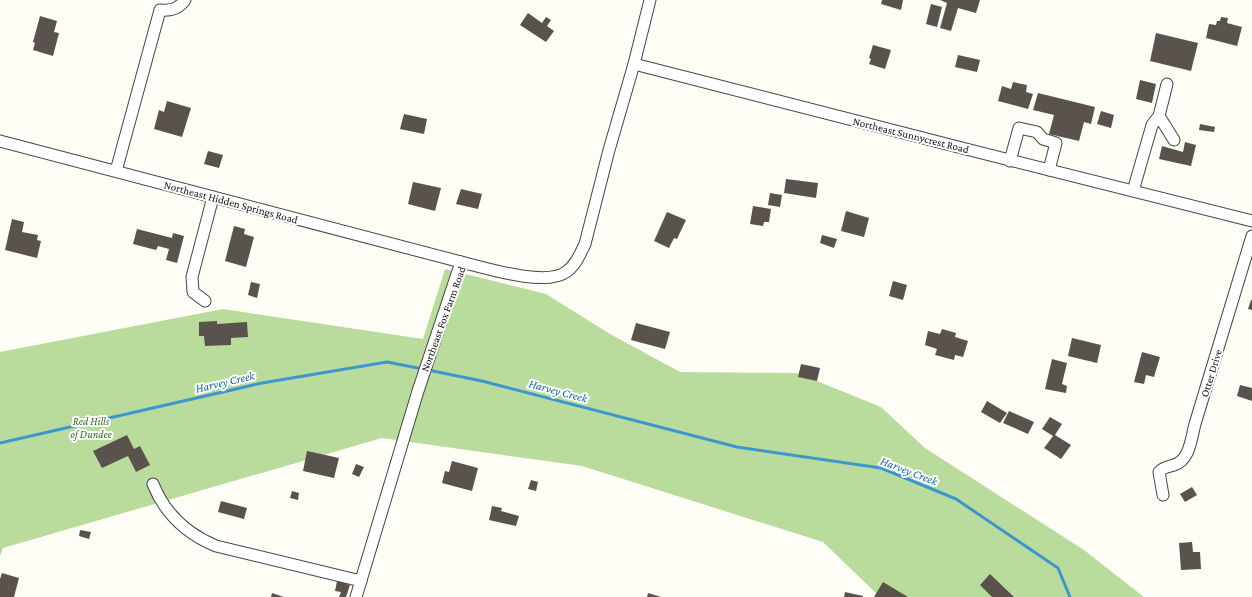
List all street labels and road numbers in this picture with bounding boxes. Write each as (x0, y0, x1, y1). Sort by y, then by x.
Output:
street label: Northeast Sunnycrest Road (851, 115, 970, 156)
street label: Northeast Hidden Springs Road (163, 178, 299, 227)
street label: Northeast Fox Farm Road (418, 265, 468, 373)
street label: Otter Drive (1198, 348, 1224, 398)

